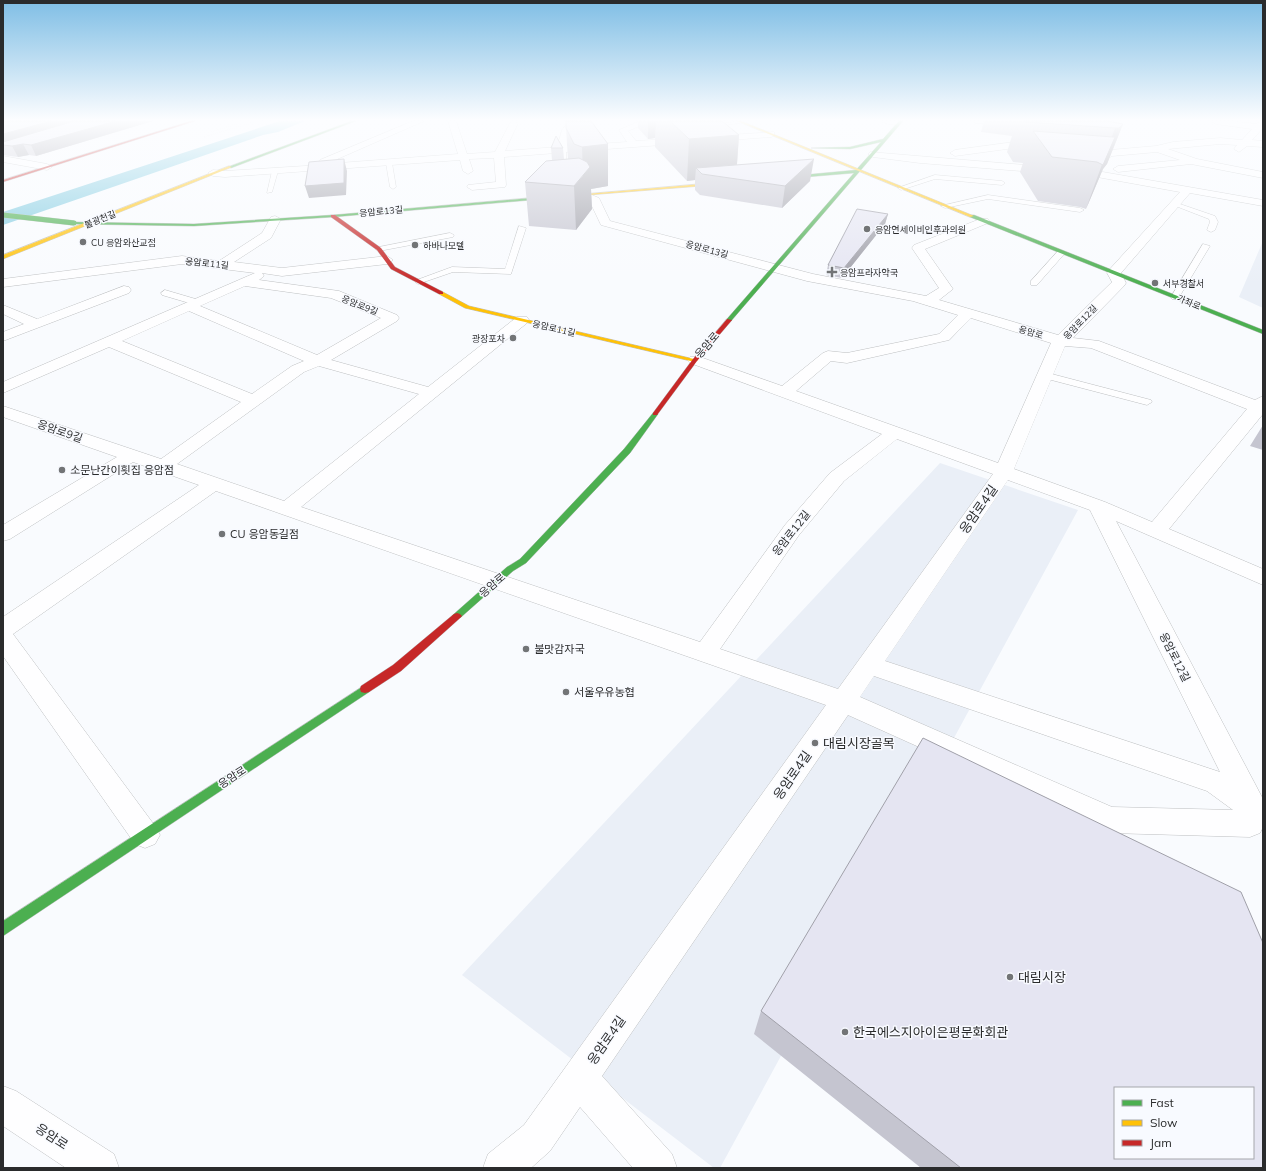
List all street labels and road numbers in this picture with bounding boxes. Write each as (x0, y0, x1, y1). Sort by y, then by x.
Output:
street label: 응암로13길 (359, 204, 403, 218)
street label: 불광천길 (83, 208, 117, 230)
street label: 응암로13길 (684, 238, 730, 260)
street label: 응암로11길 (185, 255, 229, 271)
street label: 가좌로 (1175, 292, 1203, 312)
street label: 응암로9길 (340, 293, 380, 317)
street label: 응암로12길 (1061, 302, 1099, 342)
street label: 응암로11길 (531, 318, 577, 338)
street label: 응암로 (1018, 323, 1044, 341)
street label: 응암로 (692, 329, 722, 361)
street label: 응암로9길 (35, 417, 85, 445)
street label: 응암로4길 (955, 482, 1001, 536)
street label: 응암로12길 (769, 508, 813, 558)
street label: 응암로 (476, 570, 508, 600)
street label: 응암로12길 (1157, 630, 1193, 684)
street label: 응암로4길 (769, 748, 815, 802)
street label: 응암로 (215, 763, 249, 791)
street label: 응암로4길 (583, 1013, 629, 1067)
street label: 응암로 (33, 1120, 71, 1152)

